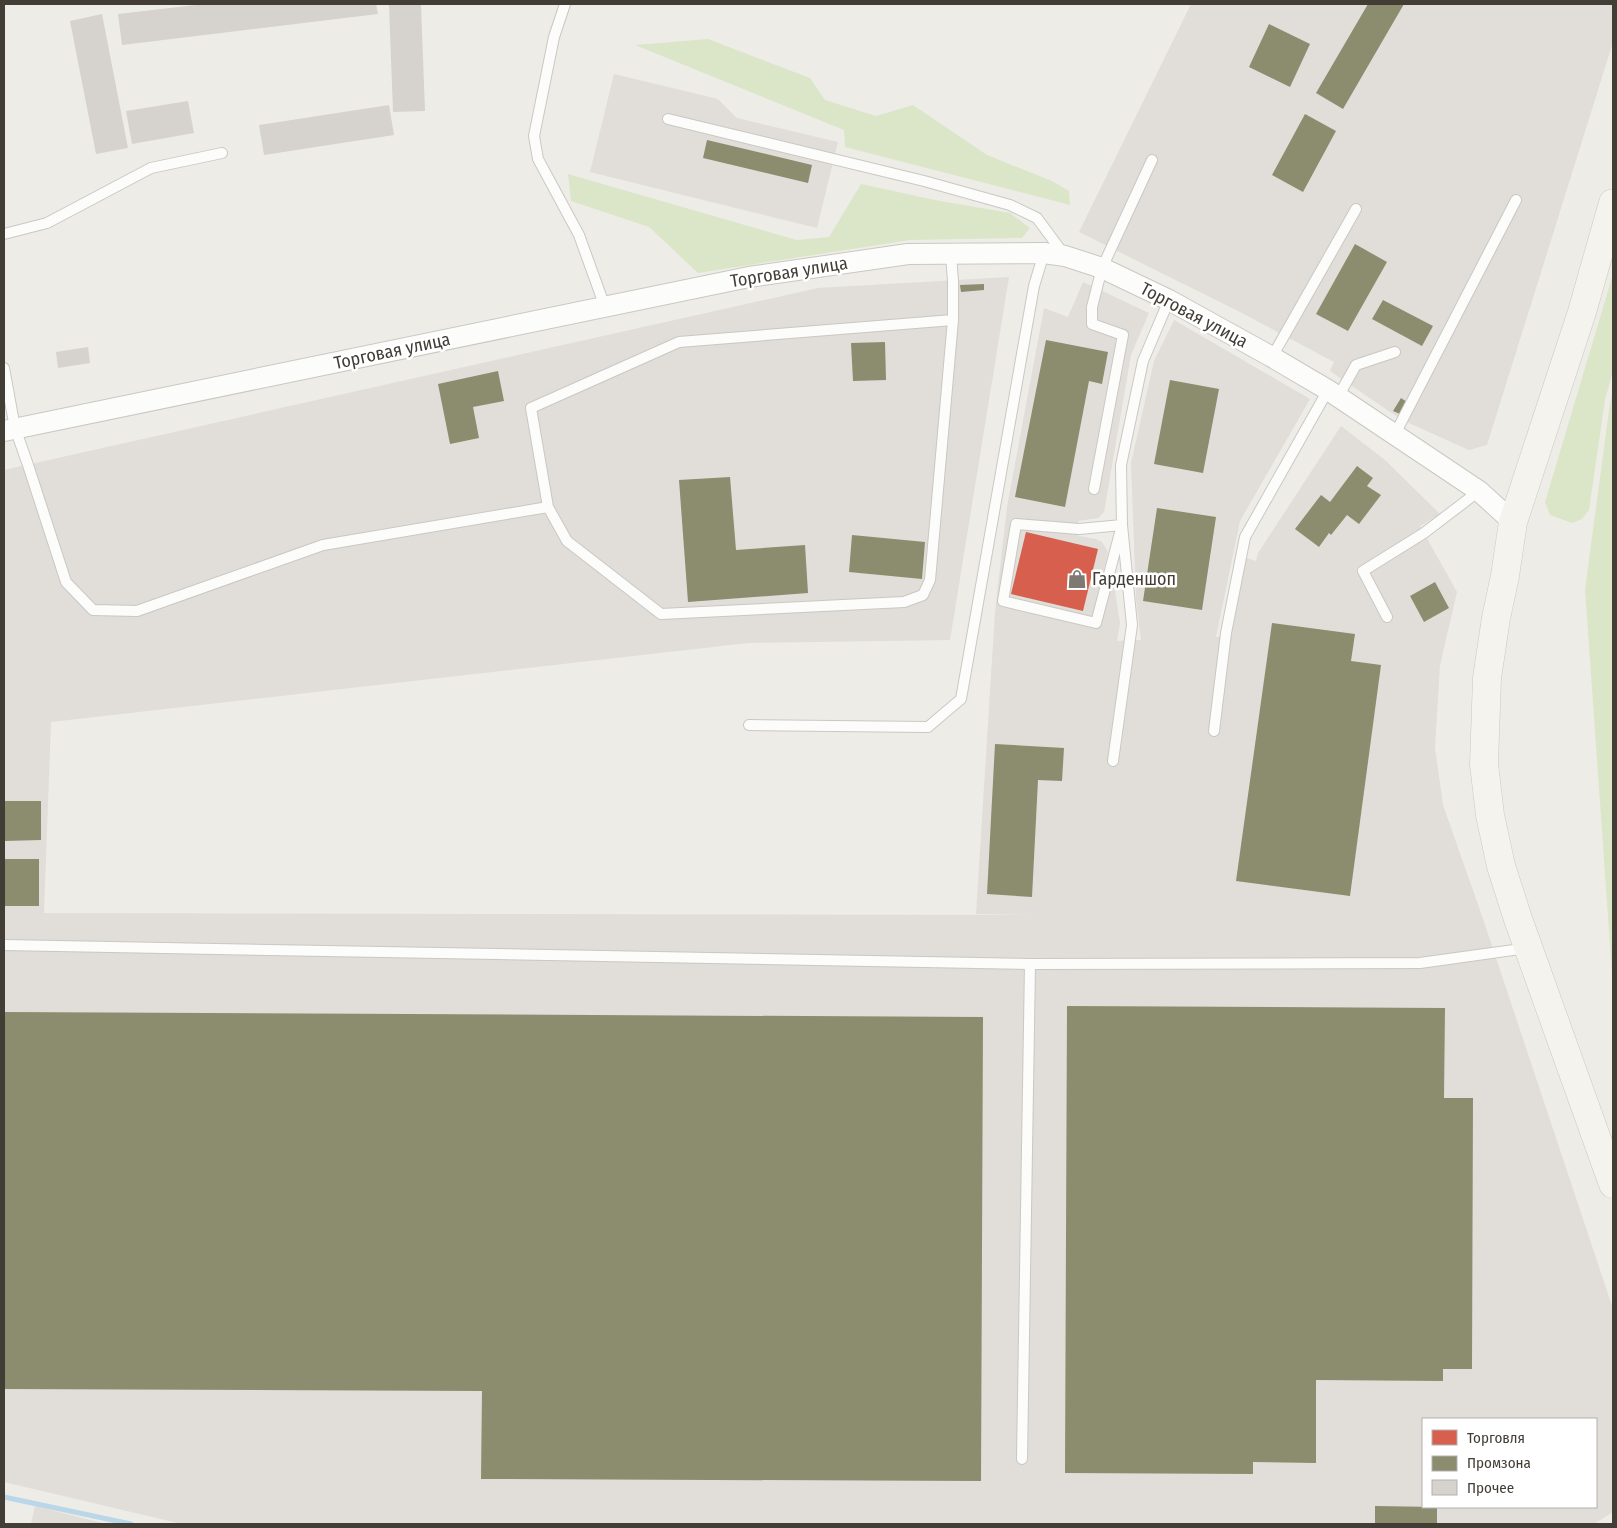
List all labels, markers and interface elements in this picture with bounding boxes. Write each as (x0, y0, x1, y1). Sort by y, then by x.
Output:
street label: Торговая улица (729, 252, 849, 292)
street label: Торговая улица (1137, 278, 1252, 353)
street label: Торговая улица (332, 328, 452, 374)
shop icon: Гарденшоп (1066, 568, 1088, 590)
place label: Гарденшоп (1092, 568, 1176, 590)
legend (1422, 1418, 1597, 1508)
text: Торговля (1467, 1429, 1525, 1447)
text: Промзона (1467, 1454, 1531, 1472)
text: Прочее (1467, 1479, 1514, 1497)

